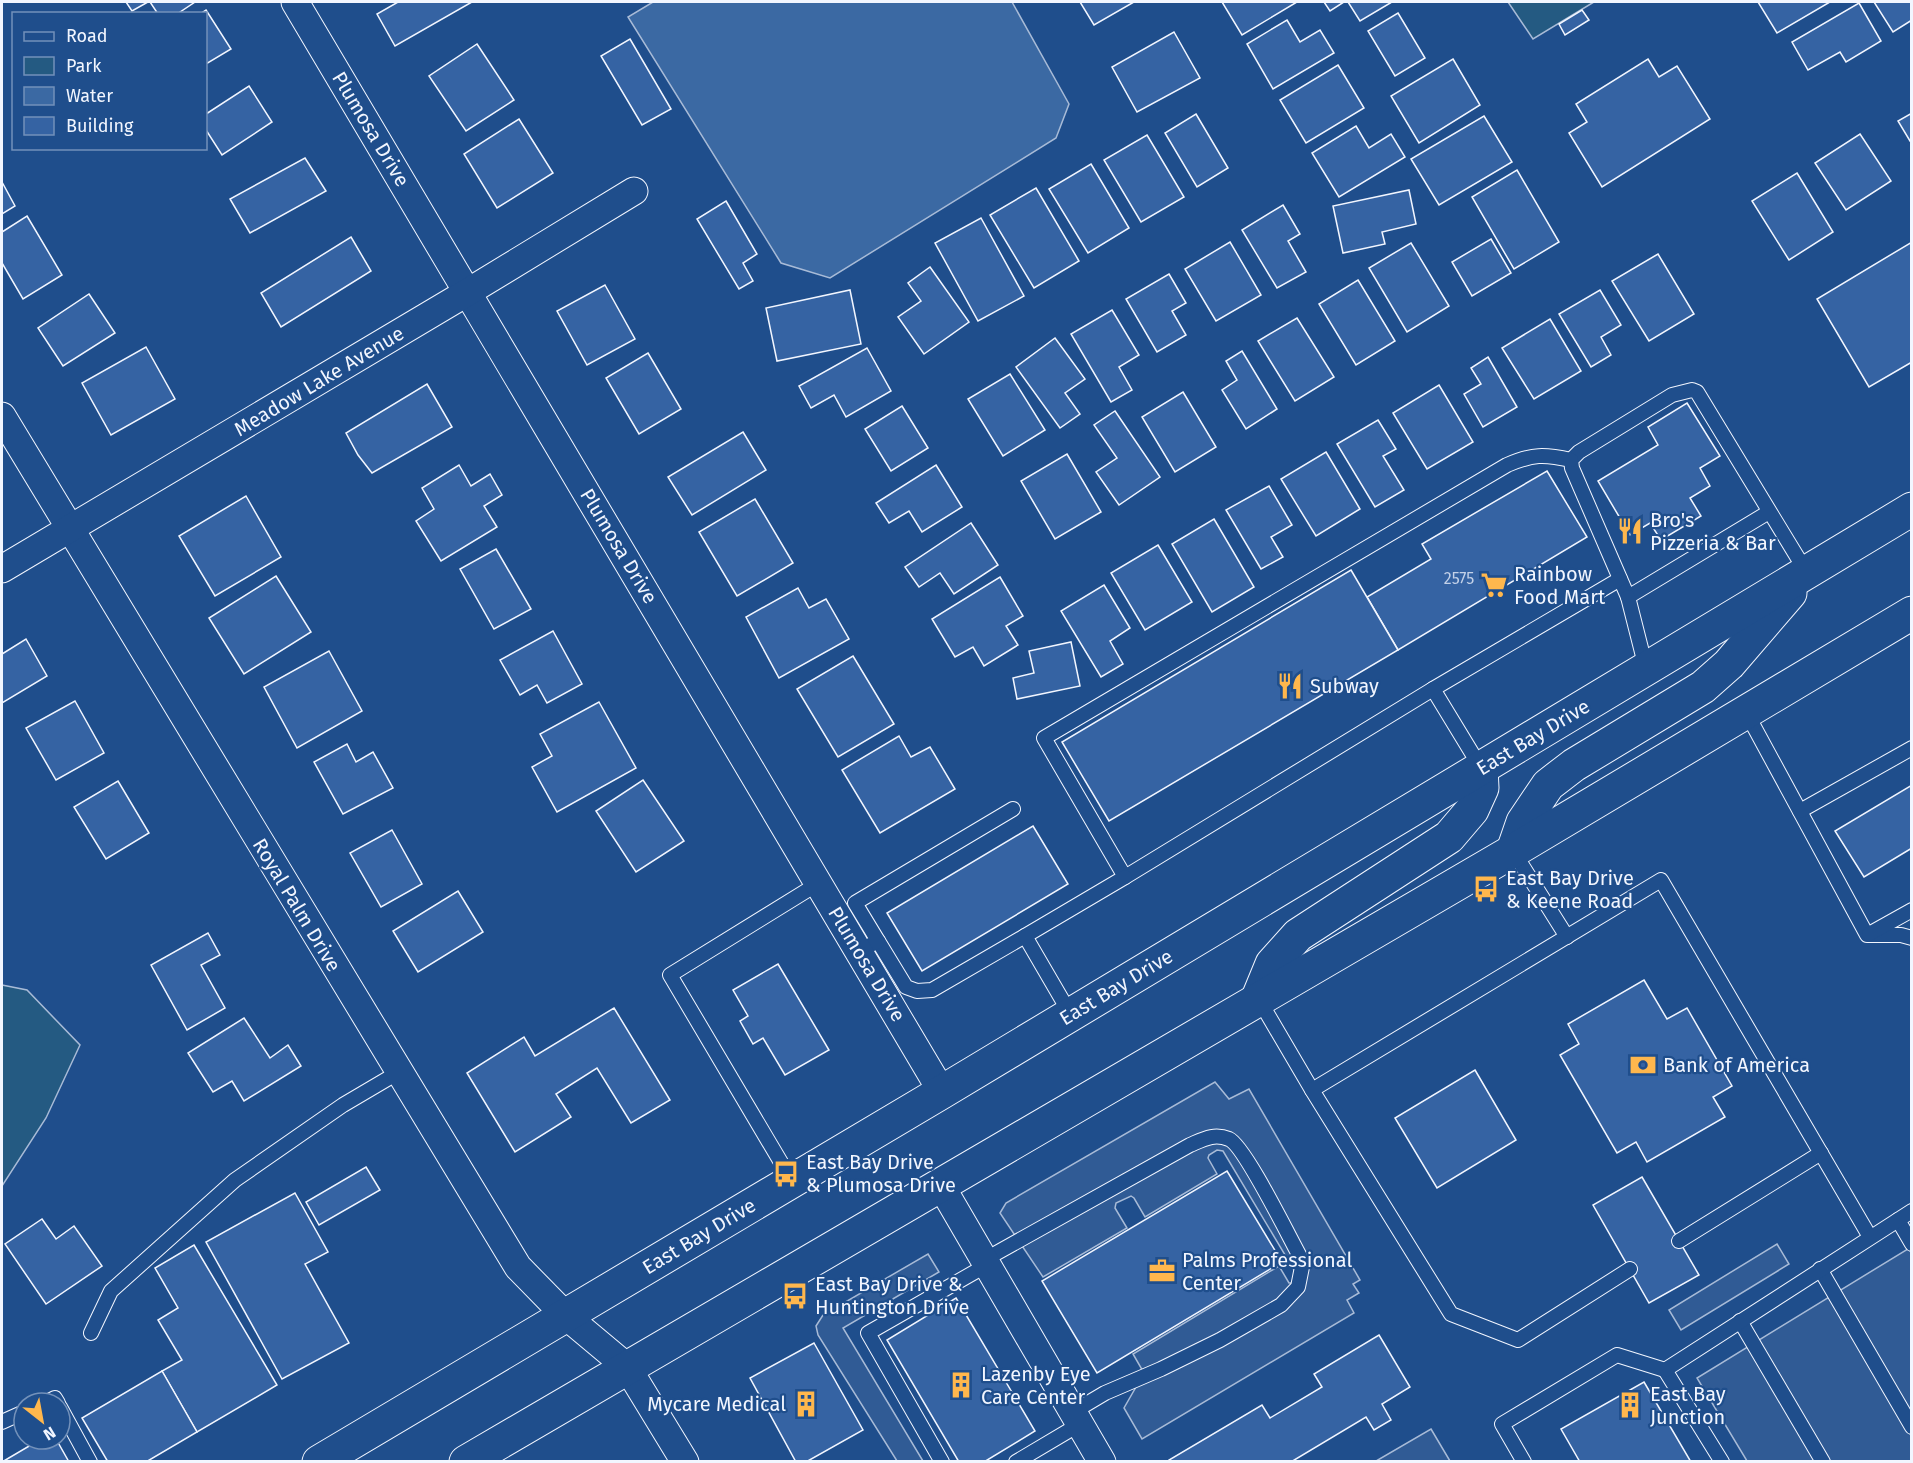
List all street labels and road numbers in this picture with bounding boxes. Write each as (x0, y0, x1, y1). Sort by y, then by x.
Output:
street label: Plumosa Drive (327, 67, 415, 191)
street label: Meadow Lake Avenue (230, 321, 408, 441)
street label: Plumosa Drive (575, 484, 663, 608)
street label: East Bay Drive (1472, 694, 1594, 780)
street label: Royal Palm Drive (248, 834, 346, 976)
street label: Plumosa Drive (823, 902, 911, 1026)
street label: East Bay Drive (1055, 944, 1177, 1030)
street label: East Bay Drive (638, 1193, 760, 1279)

